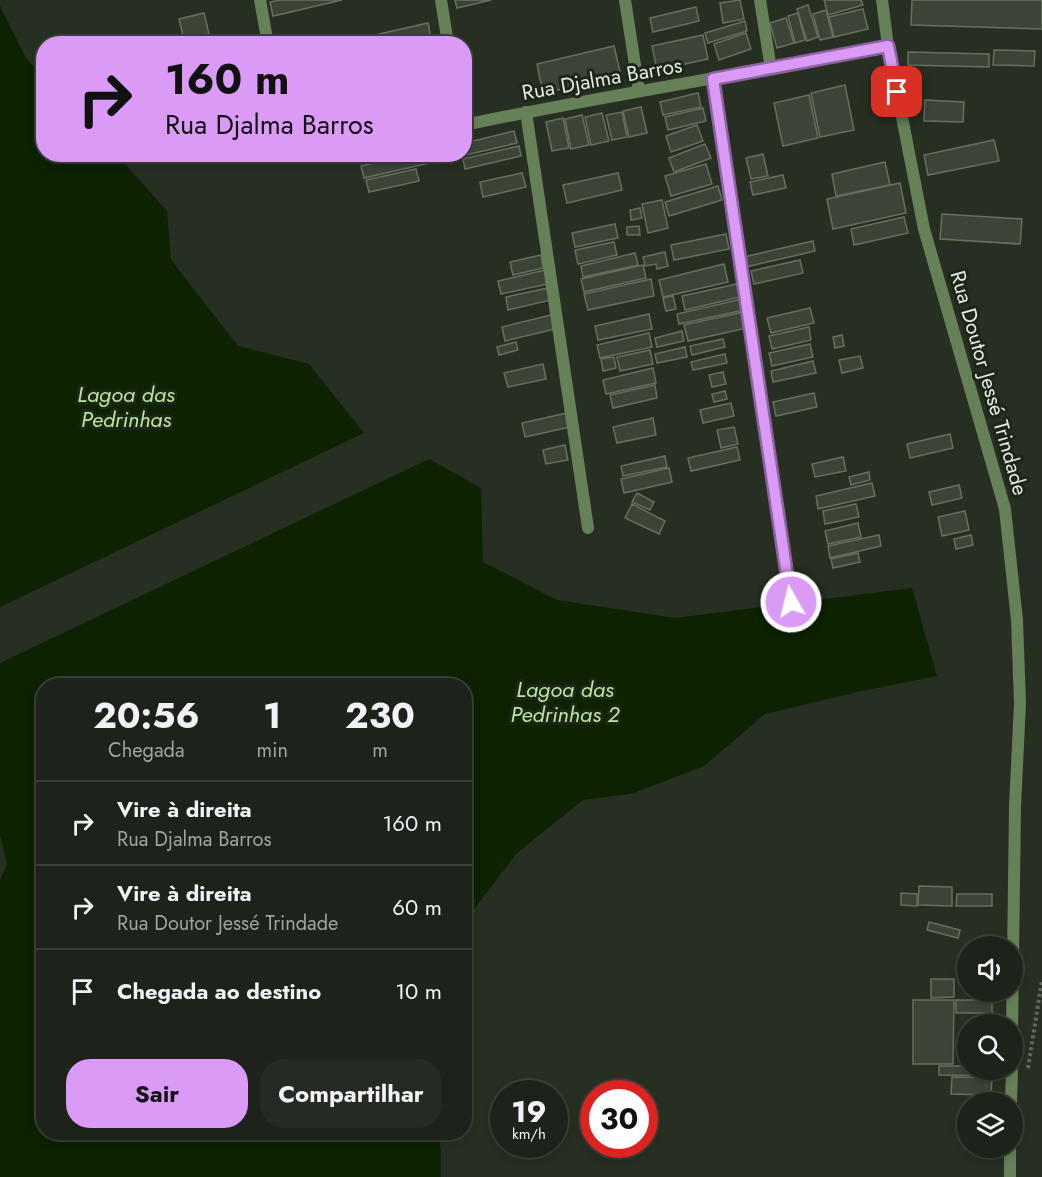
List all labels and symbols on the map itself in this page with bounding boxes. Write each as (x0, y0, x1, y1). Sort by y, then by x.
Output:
street label: Rua Djalma Barros (519, 50, 685, 108)
pin (871, 66, 922, 117)
street label: Rua Doutor Jessé Trindade (943, 267, 1036, 499)
water label: Lagoa das Pedrinhas (77, 378, 175, 435)
position arrow (759, 570, 823, 634)
water label: Lagoa das Pedrinhas 2 (510, 673, 620, 730)
speed limit sign: 30 (580, 1080, 658, 1158)

